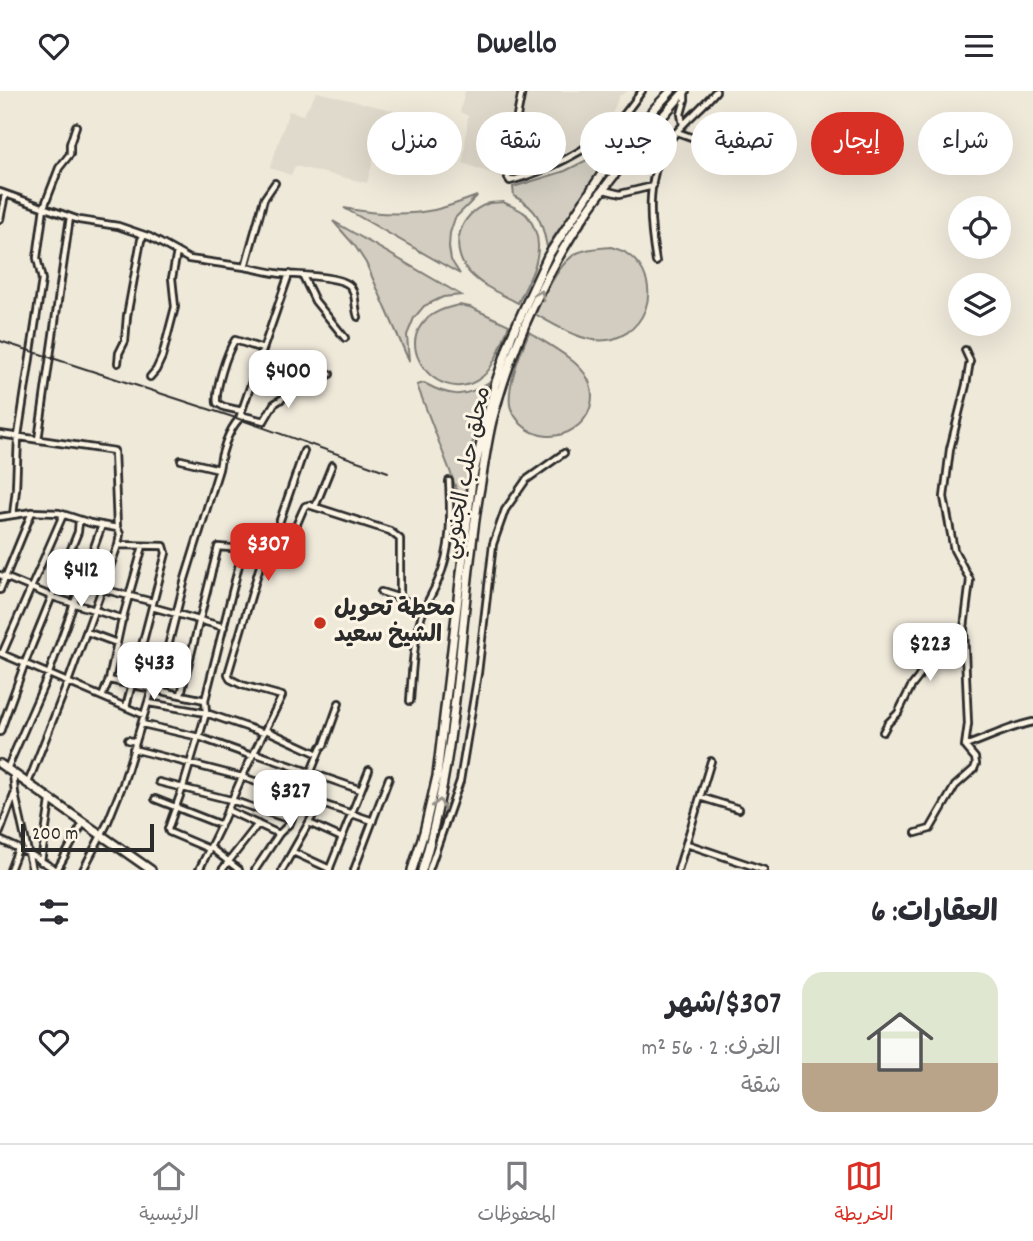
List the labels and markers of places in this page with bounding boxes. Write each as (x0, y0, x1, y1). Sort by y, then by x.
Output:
pin: $400 (247, 351, 329, 410)
pin: $307 (227, 524, 309, 583)
pin: $412 (40, 549, 122, 609)
place label: محطة تحويل الشيخ سعيد (334, 594, 455, 653)
marker: محطة تحويل الشيخ سعيد (312, 615, 328, 631)
pin: $223 (889, 623, 971, 683)
pin: $433 (113, 643, 195, 702)
pin: $327 (249, 771, 331, 830)

